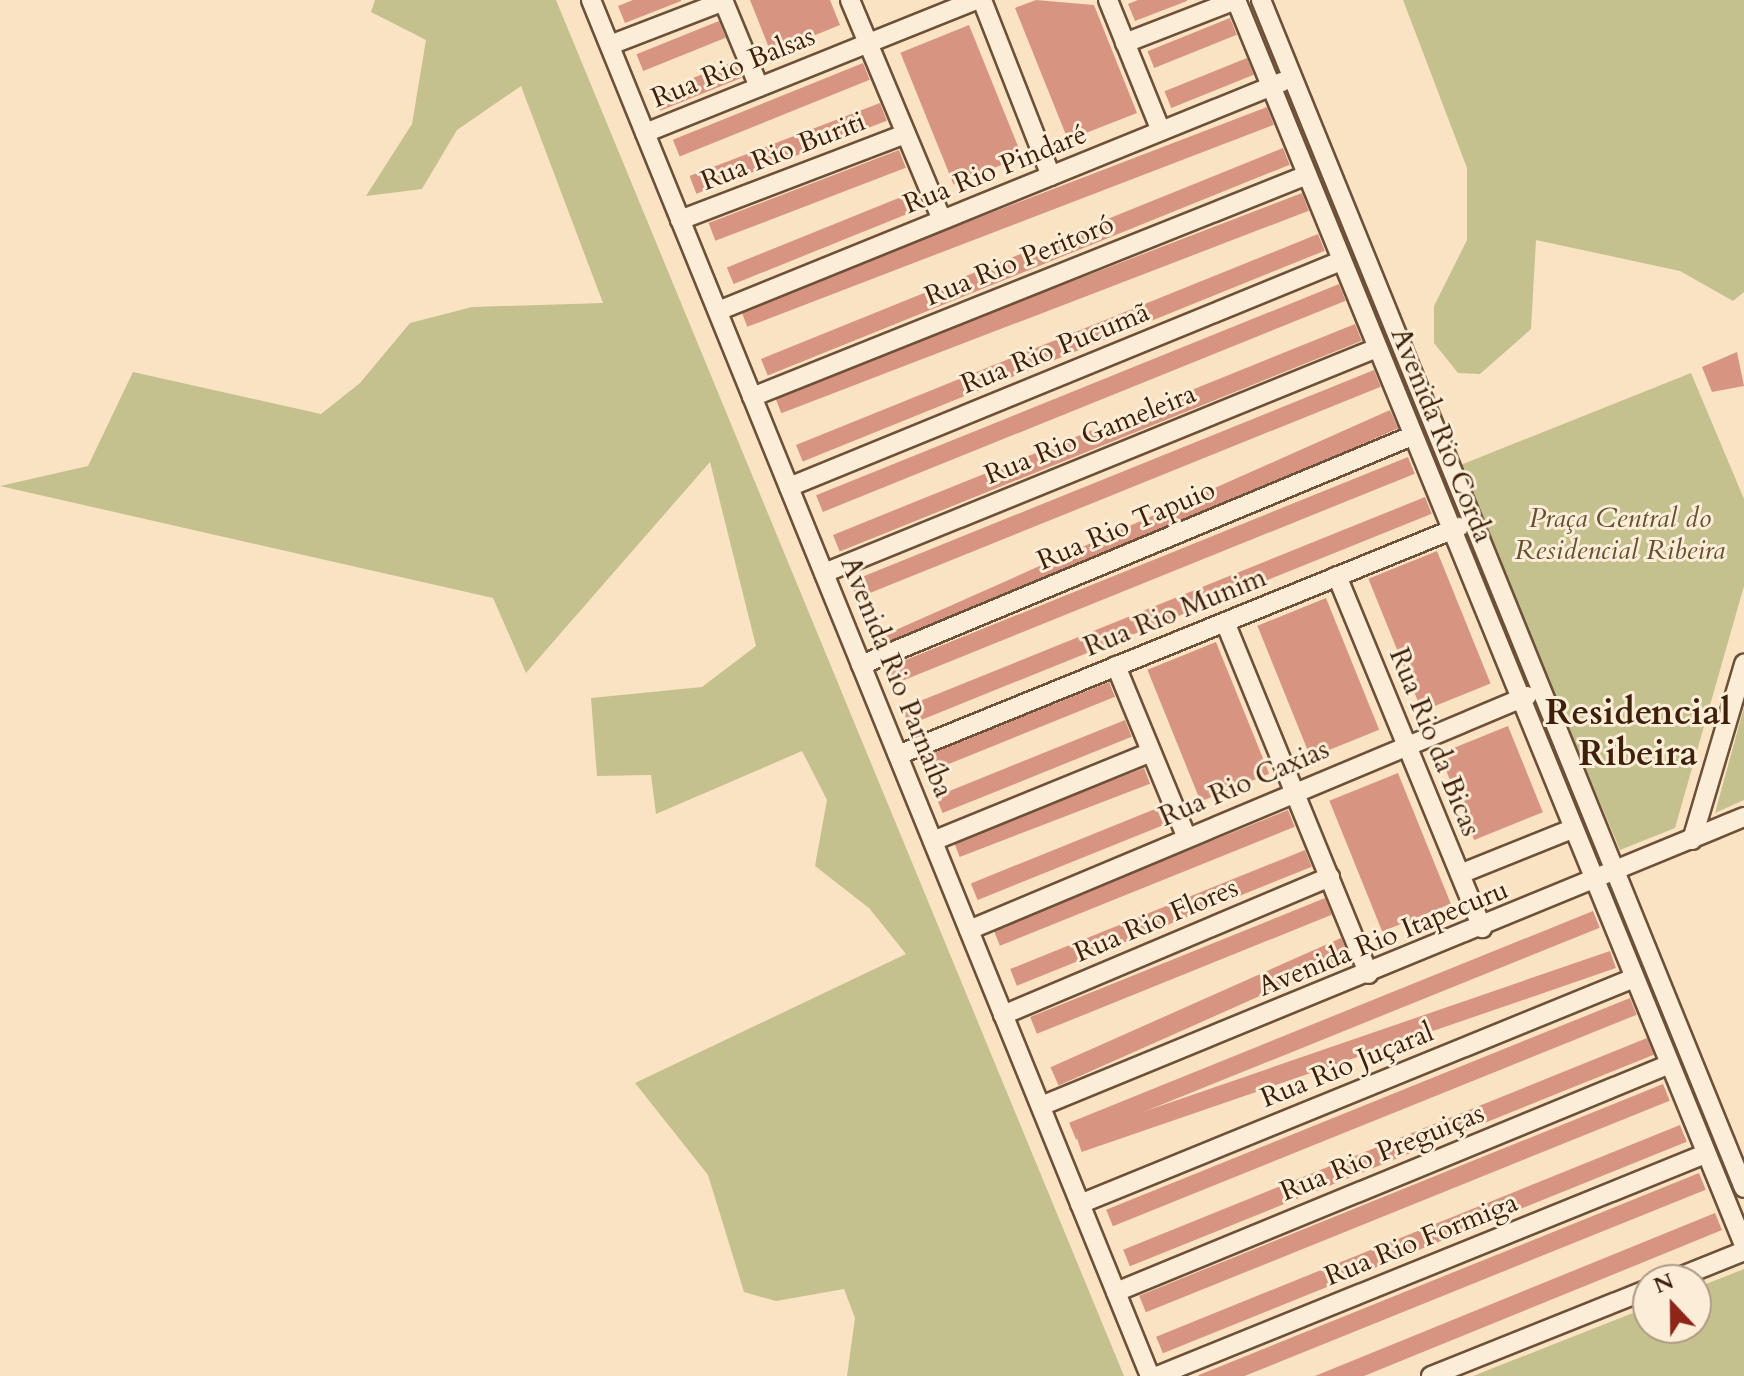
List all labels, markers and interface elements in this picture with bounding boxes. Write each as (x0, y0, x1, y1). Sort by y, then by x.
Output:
street label: Rua Rio Balsas (646, 19, 820, 115)
street label: Rua Rio Buriti (696, 104, 870, 198)
street label: Rua Rio Pindaré (898, 117, 1092, 221)
street label: Rua Rio Peritoró (920, 207, 1118, 313)
street label: Rua Rio Pucumã (956, 295, 1154, 401)
street label: Avenida Rio Corda (1384, 323, 1500, 547)
street label: Rua Rio Gameleira (979, 376, 1201, 492)
street label: Rua Rio Tapuio (1032, 472, 1220, 578)
park label: Praça Central do Residencial Ribeira (1515, 501, 1725, 567)
street label: Avenida Rio Parnaíba (833, 552, 961, 802)
street label: Rua Rio Munim (1079, 560, 1271, 664)
street label: Rua Rio da Bicas (1382, 643, 1488, 841)
district label: Residencial Ribeira (1545, 690, 1731, 775)
street label: Rua Rio Caxias (1154, 732, 1334, 834)
street label: Rua Rio Flores (1069, 870, 1243, 970)
street label: Avenida Rio Itapecuru (1253, 872, 1513, 1004)
street label: Rua Rio Juçaral (1256, 1015, 1438, 1115)
street label: Rua Rio Preguiças (1275, 1096, 1489, 1208)
street label: Rua Rio Formiga (1320, 1185, 1522, 1293)
north arrow (1632, 1264, 1712, 1344)
text: N (1649, 1266, 1678, 1301)

